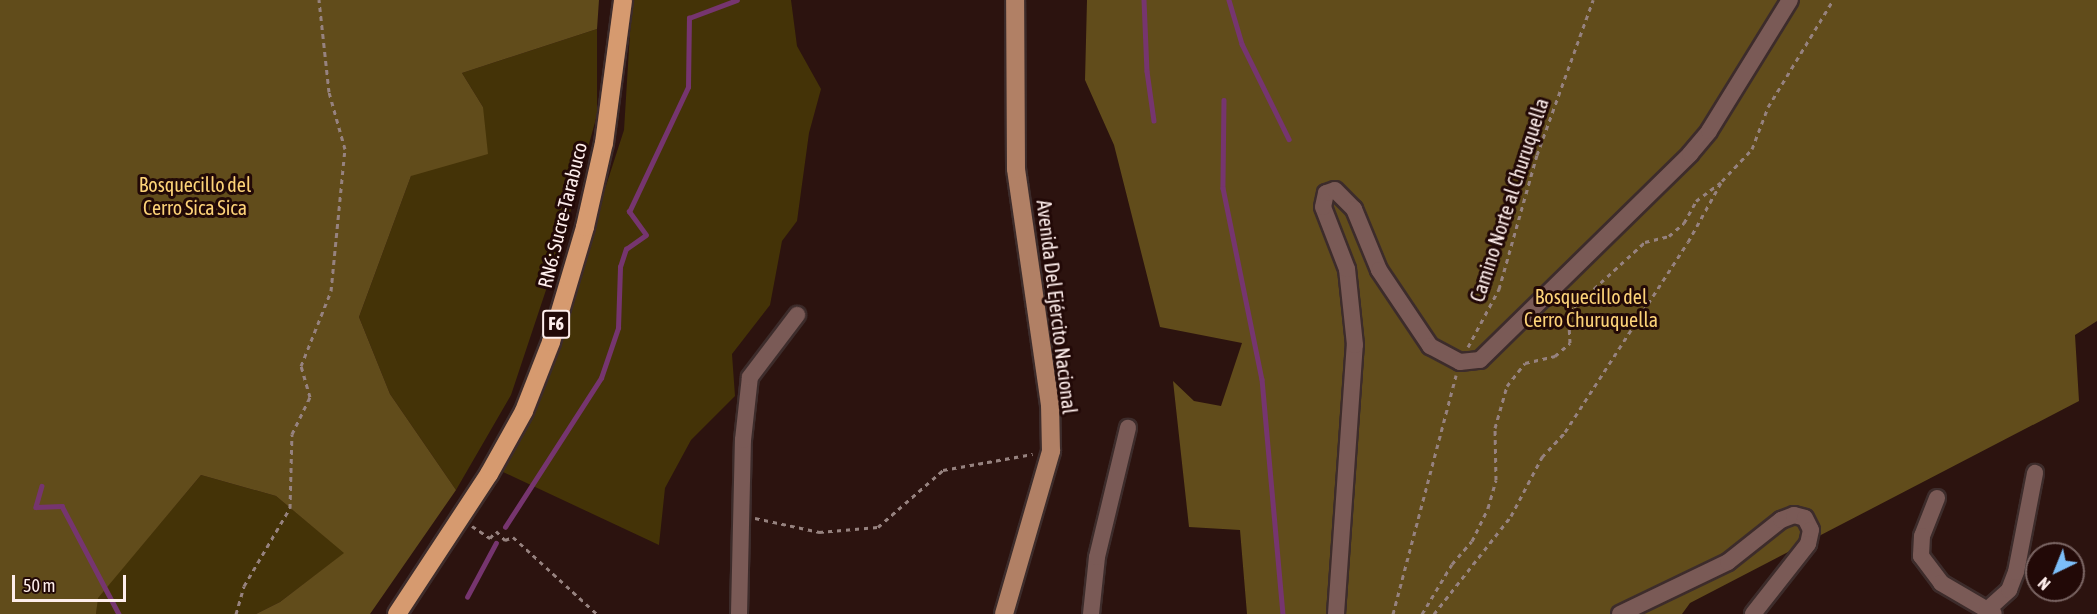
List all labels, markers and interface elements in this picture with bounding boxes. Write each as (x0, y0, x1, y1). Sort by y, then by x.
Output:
street label: Camino Norte al Churuquella (1465, 95, 1553, 305)
street label: RN6: Sucre-Tarabuco (532, 140, 592, 290)
park label: Bosquecillo del Cerro Sica Sica (139, 172, 251, 219)
street label: Avenida Del Ejército Nacional (1032, 199, 1082, 415)
park label: Bosquecillo del Cerro Churuquella (1524, 284, 1658, 331)
road number: F6 (541, 309, 571, 339)
north arrow (2025, 542, 2085, 602)
scale bar (15, 563, 129, 601)
text: N (2034, 574, 2054, 594)
text: 50 m (23, 575, 55, 596)

